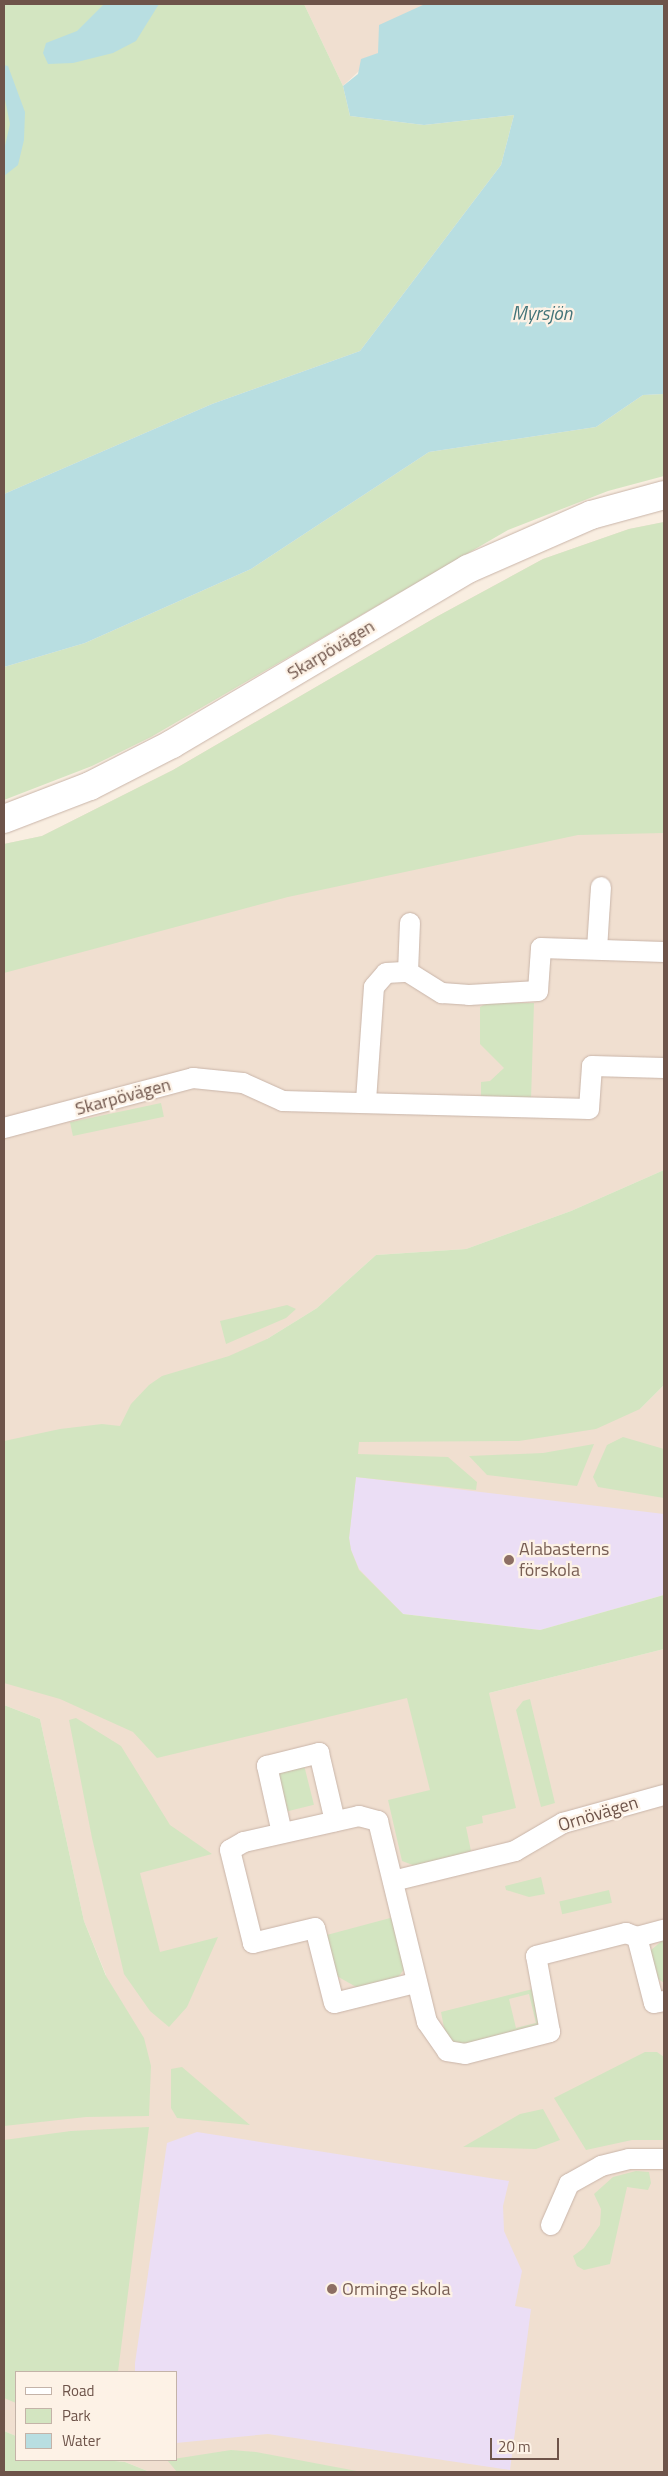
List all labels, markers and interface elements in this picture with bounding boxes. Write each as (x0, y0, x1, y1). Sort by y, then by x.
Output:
water label: Myrsjön (512, 302, 572, 324)
street label: Skarpövägen (283, 616, 379, 684)
street label: Skarpövägen (73, 1074, 173, 1120)
place label: Alabasterns förskola (519, 1539, 609, 1582)
marker: Alabasterns förskola (503, 1554, 515, 1566)
street label: Ornövägen (555, 1792, 641, 1836)
place label: Orminge skola (342, 2278, 451, 2300)
marker: Orminge skola (326, 2283, 338, 2295)
legend (15, 2371, 178, 2461)
text: Road (62, 2379, 94, 2402)
text: Park (62, 2404, 91, 2427)
scale bar (493, 2428, 562, 2460)
text: Water (62, 2429, 101, 2452)
text: 20 m (498, 2435, 531, 2458)

